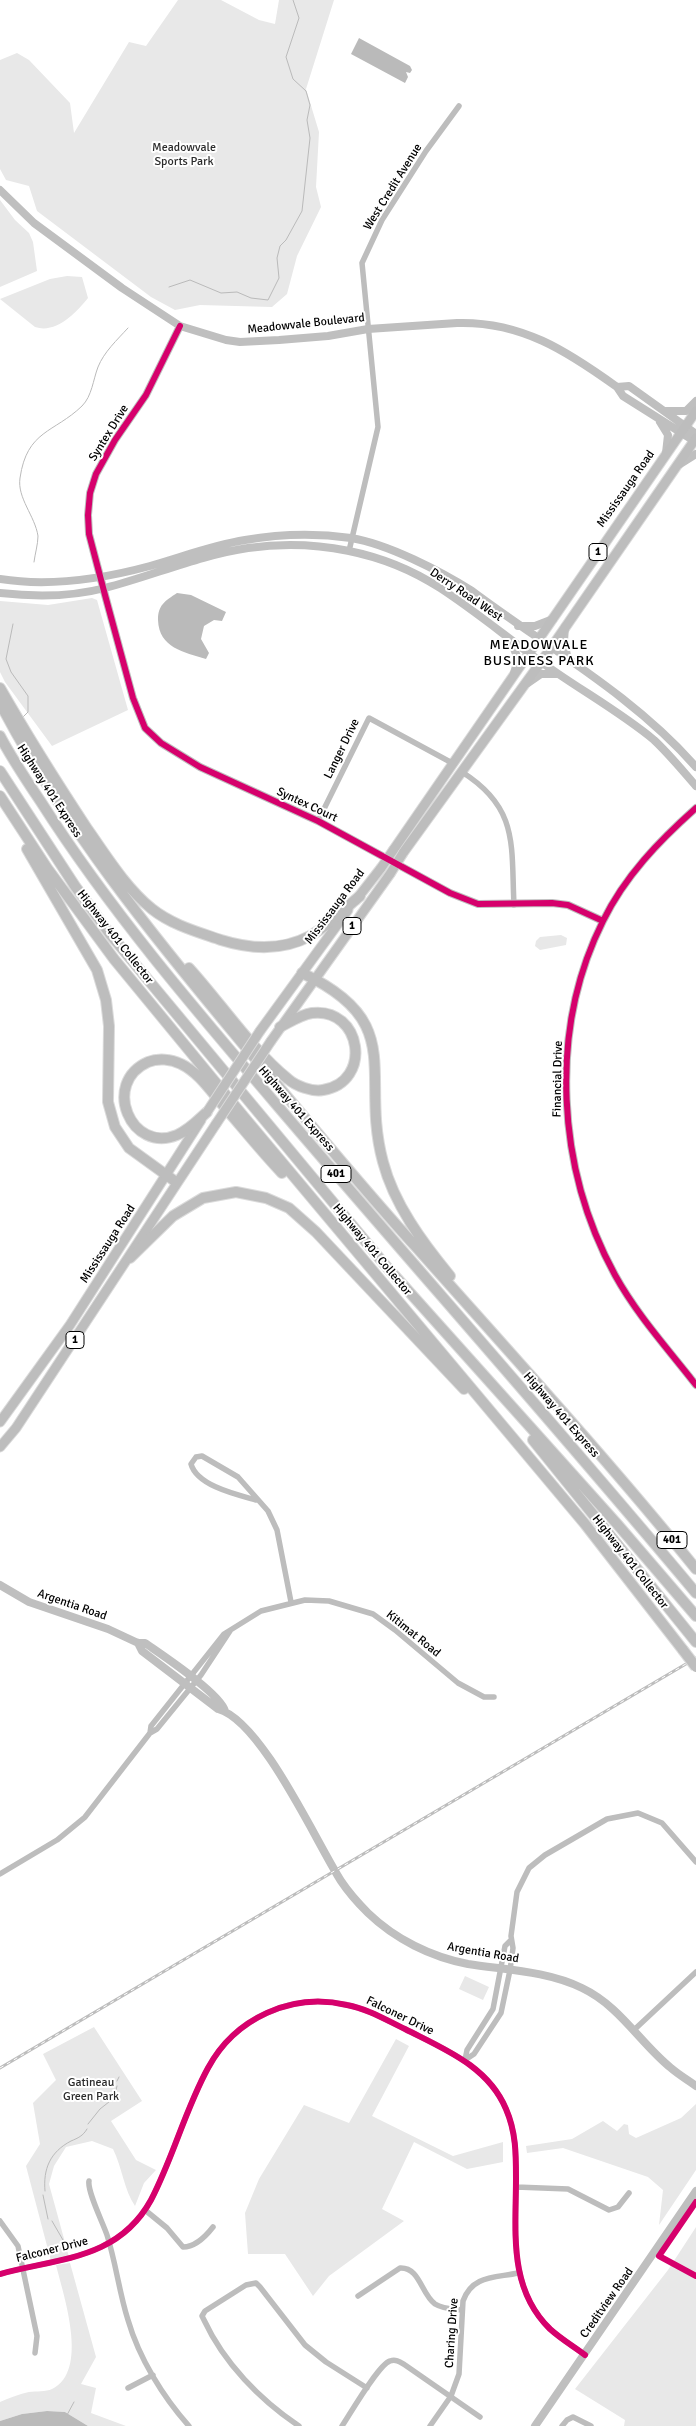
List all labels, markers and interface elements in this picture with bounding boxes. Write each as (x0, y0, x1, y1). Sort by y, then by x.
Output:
park label: Meadowvale Sports Park (152, 141, 216, 169)
street label: West Credit Avenue (361, 141, 425, 233)
street label: Meadowvale Boulevard (247, 311, 365, 337)
street label: Syntex Drive (86, 402, 132, 464)
street label: Mississauga Road (594, 448, 658, 530)
road number: 1 (589, 544, 607, 560)
street label: Derry Road West (427, 565, 505, 625)
district label: MEADOWVALE BUSINESS PARK (482, 637, 596, 670)
street label: Langer Drive (321, 717, 363, 781)
street label: Highway 401 Express (13, 742, 85, 840)
street label: Syntex Court (274, 785, 340, 825)
street label: Mississauga Road (302, 866, 368, 948)
street label: Highway 401 Collector (74, 887, 156, 987)
road number: 1 (343, 918, 361, 934)
street label: Financial Drive (550, 1040, 566, 1118)
street label: Highway 401 Express (255, 1063, 337, 1155)
road number: 401 (321, 1166, 351, 1182)
street label: Highway 401 Collector (329, 1201, 415, 1299)
street label: Mississauga Road (77, 1202, 139, 1286)
road number: 1 (66, 1332, 84, 1348)
street label: Highway 401 Express (520, 1369, 602, 1461)
street label: Highway 401 Collector (589, 1512, 671, 1612)
road number: 401 (657, 1532, 687, 1548)
street label: Argentia Road (35, 1586, 109, 1624)
street label: Kitimat Road (383, 1608, 443, 1660)
street label: Argentia Road (446, 1940, 520, 1966)
street label: Falconer Drive (364, 1993, 436, 2039)
park label: Gatineau Green Park (63, 2076, 119, 2104)
street label: Falconer Drive (15, 2234, 89, 2266)
street label: Creditview Road (577, 2265, 637, 2341)
street label: Charing Drive (442, 2298, 462, 2368)

